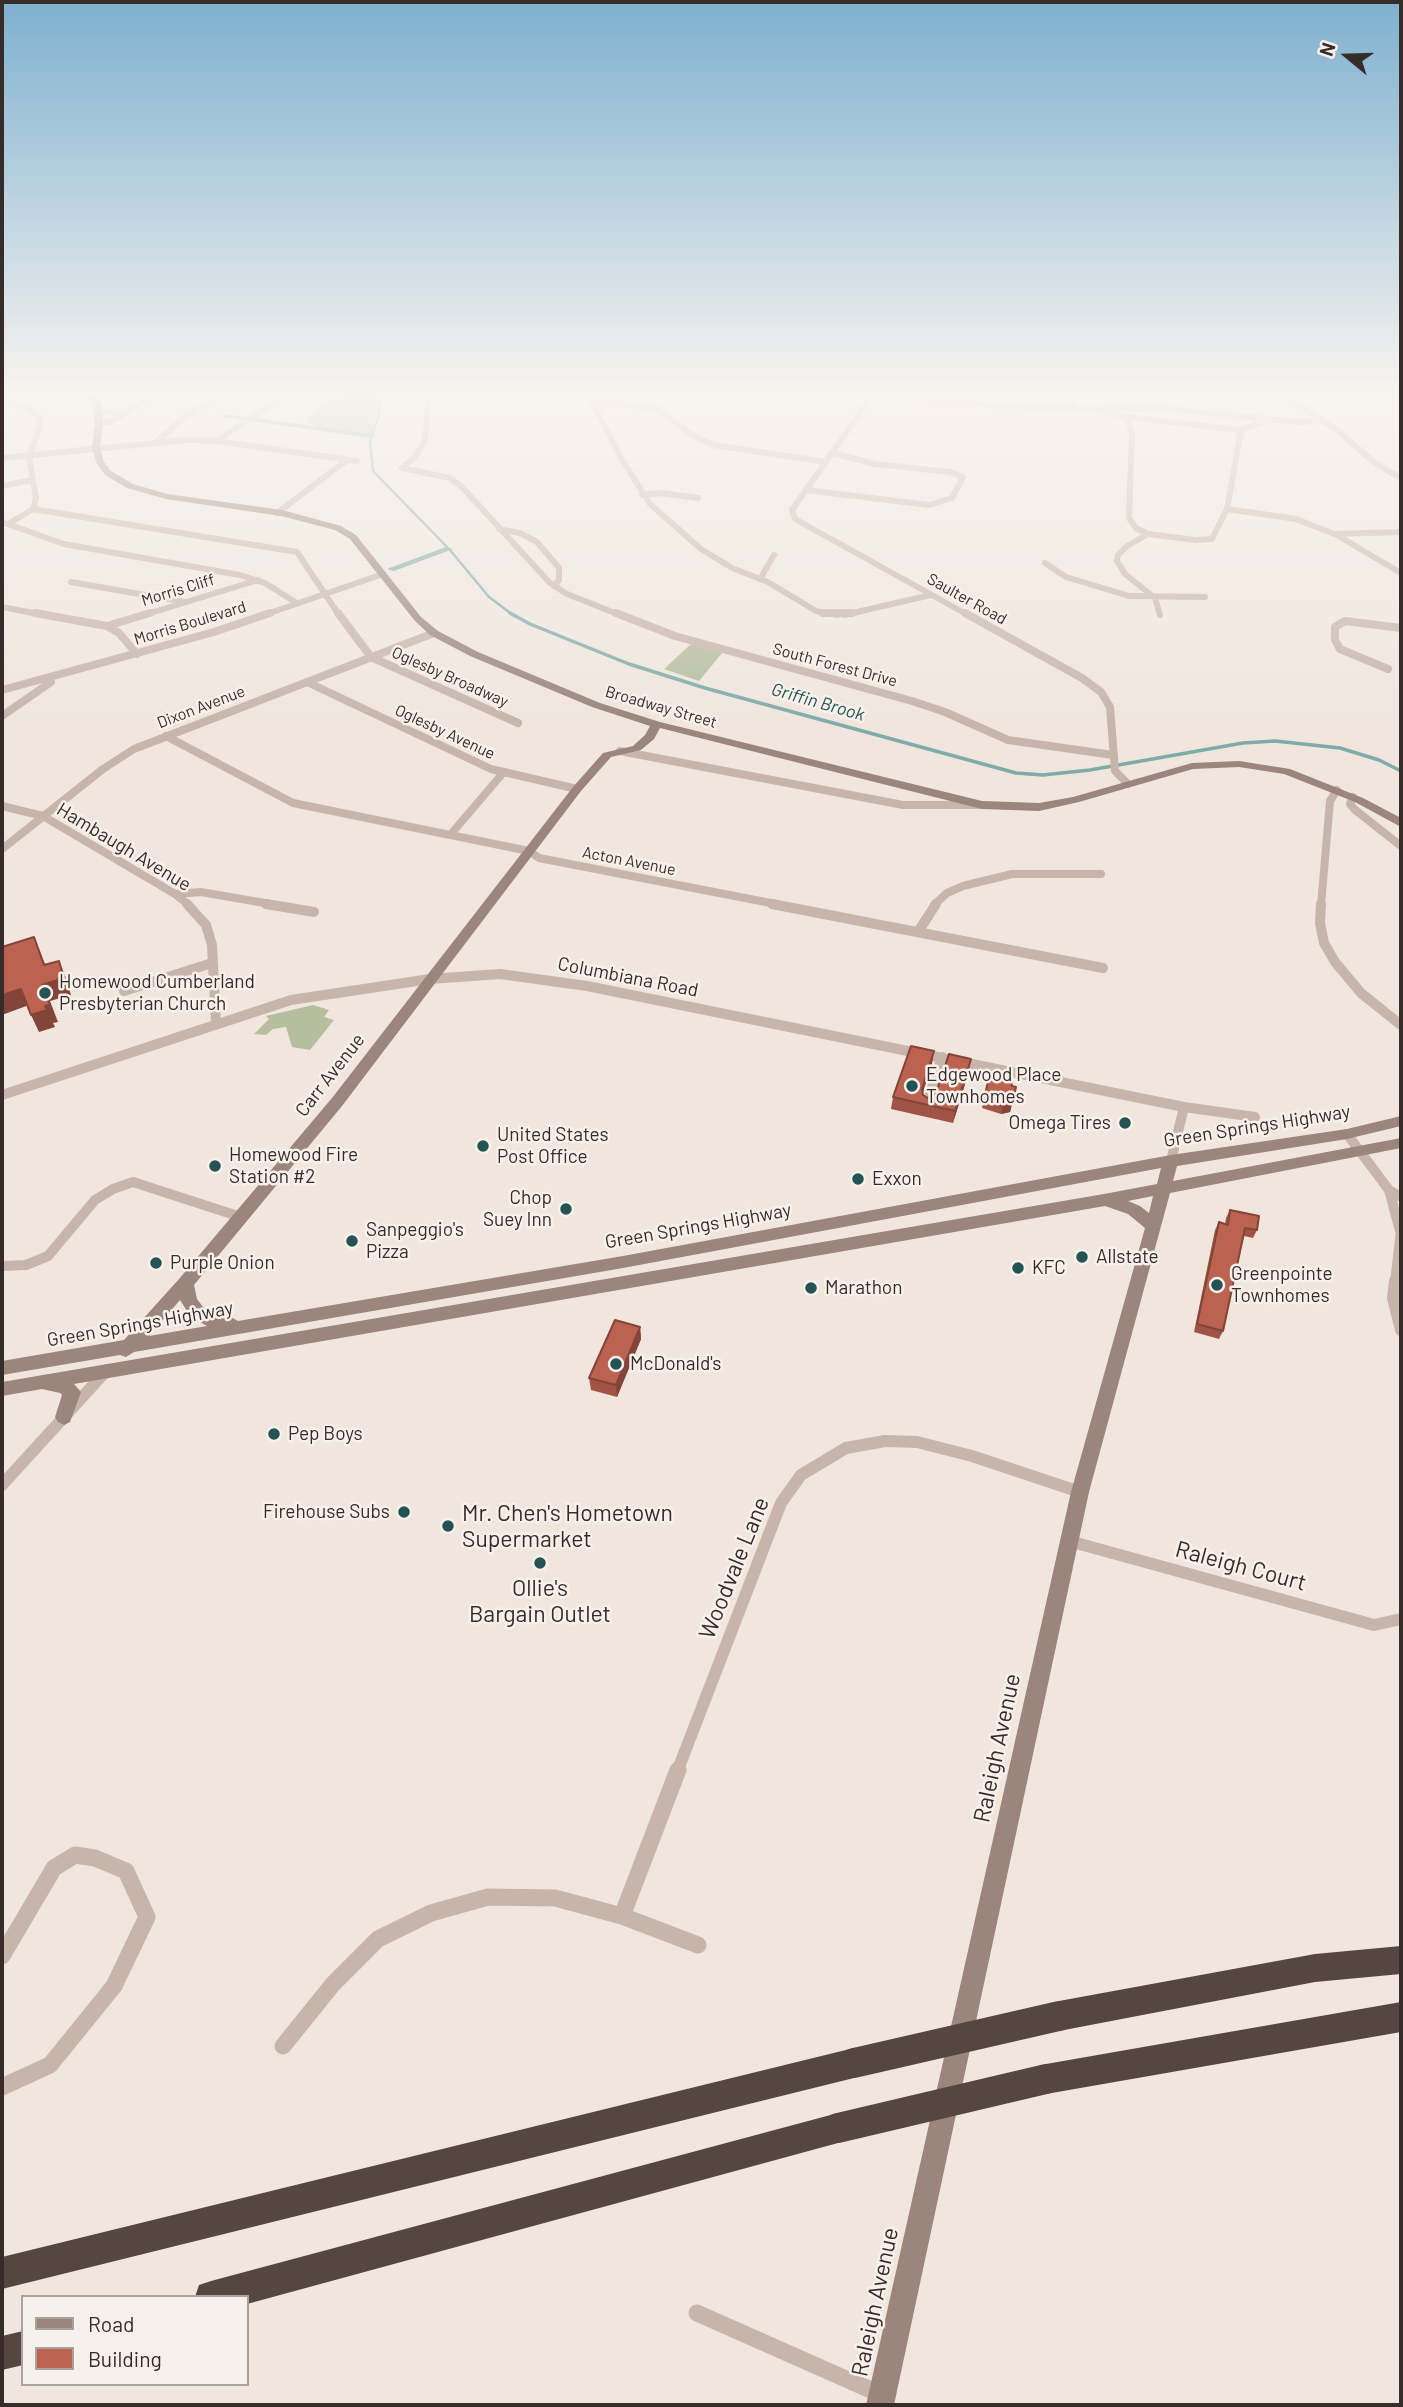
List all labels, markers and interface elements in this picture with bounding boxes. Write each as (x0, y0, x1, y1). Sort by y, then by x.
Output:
north arrow (1312, 21, 1382, 91)
text: N (1314, 39, 1340, 59)
street label: Saulter Road (924, 569, 1010, 629)
street label: Morris Cliff (139, 570, 217, 610)
street label: Morris Boulevard (132, 597, 248, 649)
street label: South Forest Drive (771, 639, 899, 691)
street label: Oglesby Broadway (389, 643, 511, 711)
water label: Griffin Brook (769, 678, 867, 726)
street label: Dixon Avenue (154, 681, 248, 733)
street label: Broadway Street (603, 682, 719, 732)
street label: Oglesby Avenue (392, 700, 498, 764)
street label: Hambaugh Avenue (53, 798, 195, 896)
street label: Acton Avenue (581, 843, 677, 879)
street label: Columbiana Road (556, 952, 700, 1002)
place label: Homewood Cumberland Presbyterian Church (59, 971, 255, 1015)
marker: Homewood Cumberland Presbyterian Church (37, 985, 53, 1001)
street label: Carr Avenue (291, 1029, 369, 1121)
place label: Edgewood Place Townhomes (926, 1064, 1061, 1108)
marker: Edgewood Place Townhomes (904, 1078, 920, 1094)
street label: Green Springs Highway (1162, 1100, 1352, 1152)
place label: Omega Tires (1008, 1112, 1111, 1134)
marker: Omega Tires (1117, 1115, 1133, 1131)
place label: United States Post Office (497, 1124, 609, 1168)
marker: United States Post Office (475, 1138, 491, 1154)
place label: Homewood Fire Station #2 (229, 1144, 358, 1188)
marker: Homewood Fire Station #2 (207, 1158, 223, 1174)
place label: Exxon (872, 1168, 922, 1190)
marker: Exxon (850, 1171, 866, 1187)
place label: Chop Suey Inn (483, 1187, 552, 1231)
street label: Green Springs Highway (603, 1198, 793, 1254)
marker: Chop Suey Inn (558, 1201, 574, 1217)
place label: Sanpeggio's Pizza (366, 1219, 464, 1263)
marker: Sanpeggio's Pizza (344, 1233, 360, 1249)
place label: Allstate (1096, 1246, 1159, 1268)
marker: Allstate (1074, 1249, 1090, 1265)
place label: Purple Onion (170, 1252, 275, 1274)
marker: Purple Onion (148, 1255, 164, 1271)
place label: KFC (1032, 1257, 1066, 1279)
marker: KFC (1010, 1260, 1026, 1276)
place label: Greenpointe Townhomes (1231, 1263, 1333, 1307)
place label: Marathon (825, 1277, 902, 1299)
marker: Greenpointe Townhomes (1209, 1277, 1225, 1293)
marker: Marathon (803, 1280, 819, 1296)
street label: Green Springs Highway (45, 1296, 235, 1352)
place label: McDonald's (630, 1353, 721, 1375)
marker: McDonald's (608, 1356, 624, 1372)
place label: Pep Boys (288, 1423, 363, 1445)
marker: Pep Boys (266, 1426, 282, 1442)
street label: Woodvale Lane (693, 1493, 775, 1643)
place label: Mr. Chen's Hometown Supermarket (462, 1499, 673, 1553)
place label: Firehouse Subs (263, 1501, 390, 1523)
marker: Firehouse Subs (396, 1504, 412, 1520)
marker: Mr. Chen's Hometown Supermarket (440, 1518, 456, 1534)
street label: Raleigh Court (1173, 1535, 1309, 1597)
marker: Ollie's Bargain Outlet (532, 1555, 548, 1571)
place label: Ollie's Bargain Outlet (469, 1574, 611, 1628)
street label: Raleigh Avenue (968, 1671, 1026, 1825)
street label: Raleigh Avenue (846, 2225, 904, 2379)
legend (21, 2295, 248, 2386)
text: Road (88, 2311, 134, 2336)
text: Building (88, 2346, 162, 2371)

